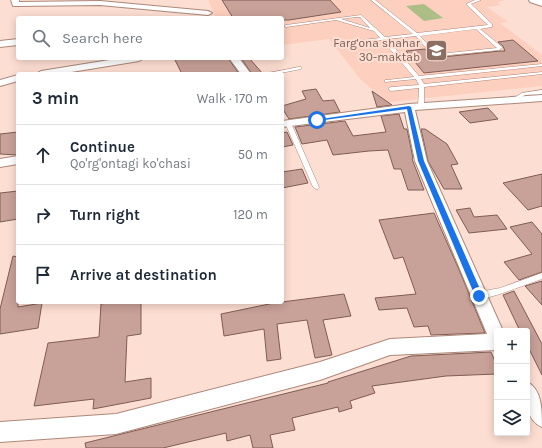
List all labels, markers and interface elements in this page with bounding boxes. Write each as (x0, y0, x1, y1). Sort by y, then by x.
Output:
search box (16, 16, 284, 60)
icon: search (30, 27, 52, 49)
text: Search here (62, 29, 143, 47)
place label: Farg'ona shahar 30-maktab (333, 36, 421, 64)
school or university icon: Farg'ona shahar 30-maktab (423, 37, 449, 63)
text: 3 min (32, 88, 79, 108)
text: Walk · 170 m (197, 91, 268, 106)
route start (308, 111, 326, 129)
text: Continue (70, 138, 135, 156)
icon: ahead (32, 144, 54, 166)
text: 50 m (238, 147, 268, 162)
text: Qo'rg'ontagi ko'chasi (70, 156, 191, 171)
icon: right (32, 204, 54, 226)
text: Turn right (70, 206, 140, 224)
text: 120 m (233, 207, 268, 222)
icon: arrive (32, 264, 54, 286)
text: Arrive at destination (70, 266, 217, 284)
route end (470, 287, 488, 305)
map controls (494, 328, 530, 436)
button: + (494, 328, 530, 364)
button: − (494, 364, 530, 400)
button: layers (494, 400, 530, 436)

